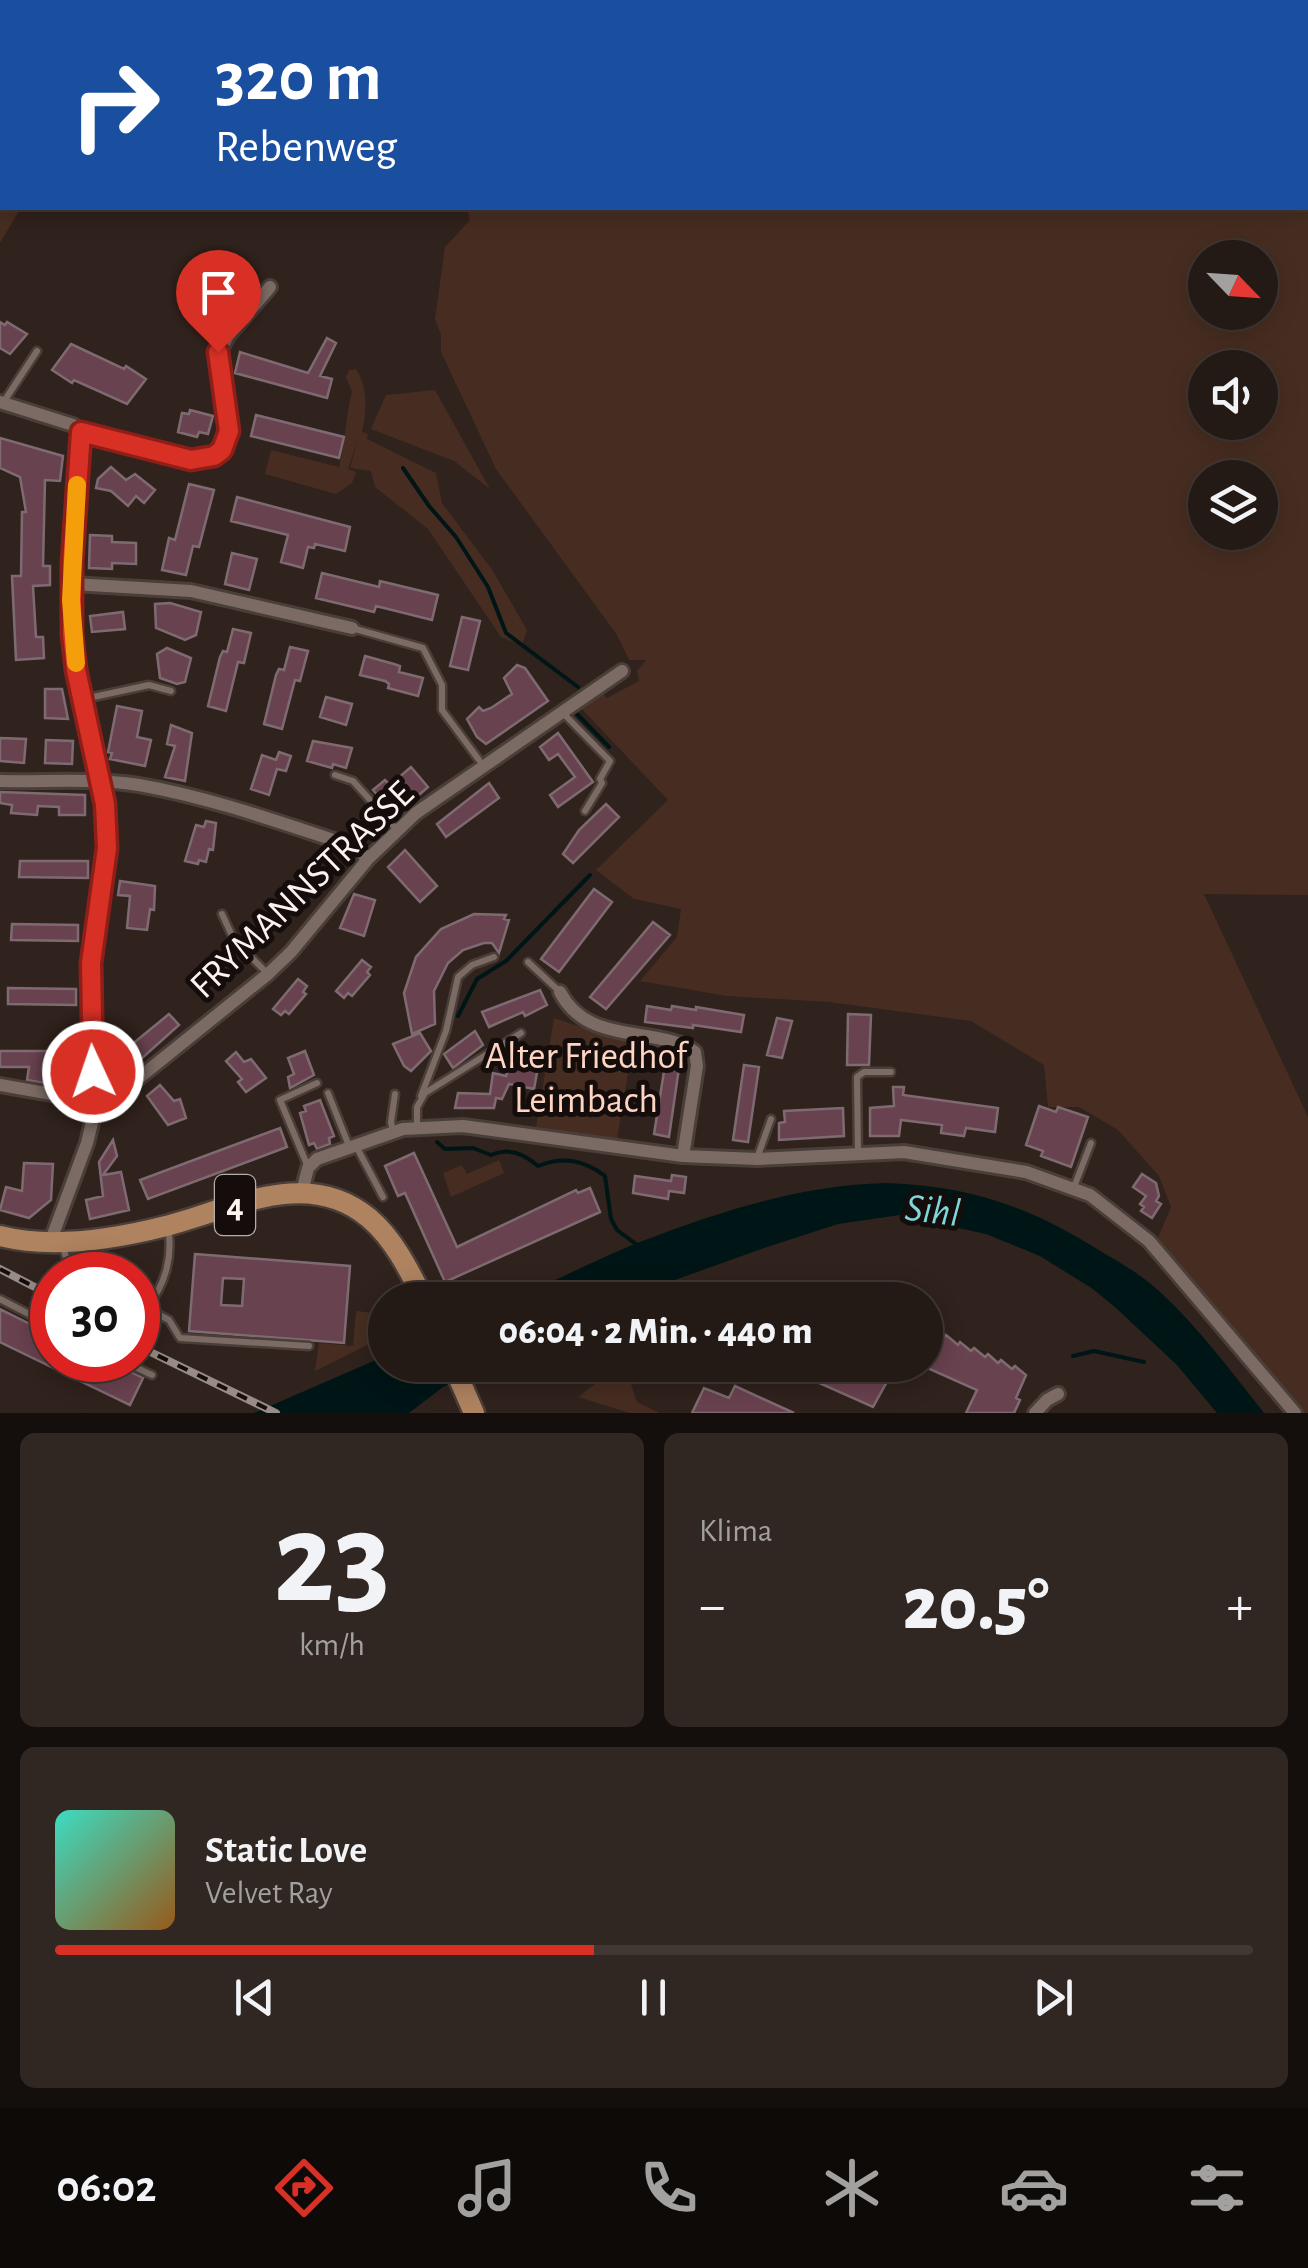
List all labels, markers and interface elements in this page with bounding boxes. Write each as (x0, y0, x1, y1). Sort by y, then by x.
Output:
icon: right (50, 40, 180, 170)
text: 320 m (215, 43, 382, 113)
text: Rebenweg (215, 125, 397, 170)
north arrow (1188, 240, 1278, 330)
map controls (1188, 240, 1278, 550)
pin (176, 250, 261, 353)
icon: arrive (191, 265, 246, 320)
button: sound (1188, 350, 1278, 440)
button: layers (1188, 460, 1278, 550)
street label: FRYMANNSTRASSE (184, 775, 421, 1006)
position arrow (41, 1020, 145, 1124)
park label: Alter Friedhof Leimbach (485, 1038, 689, 1120)
road number: 4 (215, 1175, 255, 1235)
water label: Sihl (903, 1188, 963, 1234)
speed limit sign: 30 (30, 1252, 160, 1382)
text: 06:04 · 2 Min. · 440 m (499, 1313, 813, 1351)
text: 23 (273, 1496, 391, 1626)
text: Klima (699, 1515, 773, 1547)
text: 20.5° (903, 1568, 1049, 1643)
text: − (699, 1579, 725, 1634)
text: + (1227, 1579, 1253, 1634)
text: km/h (299, 1629, 365, 1661)
text: Static Love (205, 1832, 367, 1870)
text: Velvet Ray (205, 1877, 333, 1909)
icon: previous (227, 1970, 282, 2025)
icon: pause (626, 1970, 681, 2025)
icon: next (1026, 1970, 1081, 2025)
icon: directions (269, 2153, 339, 2223)
icon: music (452, 2153, 522, 2223)
icon: phone (634, 2153, 704, 2223)
icon: climate (817, 2153, 887, 2223)
icon: car (999, 2153, 1069, 2223)
icon: filters (1182, 2153, 1252, 2223)
text: 06:02 (56, 2165, 156, 2210)

